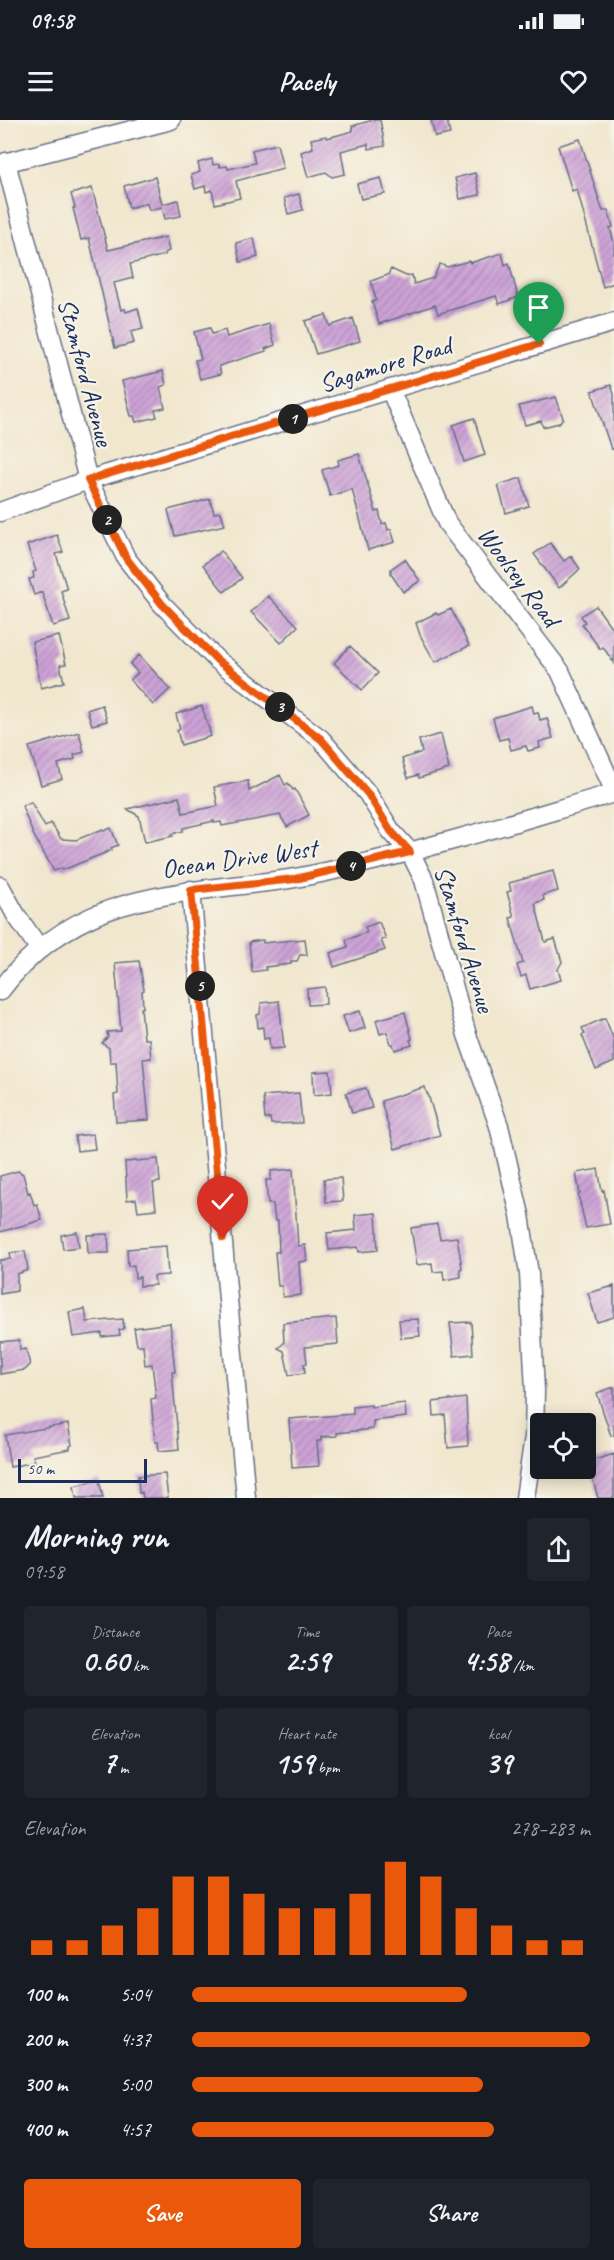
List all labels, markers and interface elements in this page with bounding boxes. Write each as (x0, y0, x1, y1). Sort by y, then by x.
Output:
text: 09:58 (30, 7, 73, 35)
text: Pacely (279, 64, 335, 98)
icon: menu (24, 65, 57, 98)
icon: heart (557, 65, 590, 98)
pin (513, 282, 564, 344)
icon: arrive (522, 291, 555, 324)
street label: Stamford Avenue (50, 295, 121, 451)
street label: Sagamore Road (315, 328, 459, 400)
pin: 1 (278, 404, 308, 434)
text: 1 (289, 409, 297, 429)
pin: 2 (92, 505, 122, 535)
text: 2 (103, 510, 111, 530)
street label: Woolsey Road (470, 519, 569, 636)
pin: 3 (265, 692, 295, 722)
text: 3 (276, 697, 284, 717)
street label: Ocean Drive West (159, 831, 322, 886)
pin: 4 (336, 851, 366, 881)
text: 4 (347, 856, 355, 876)
street label: Stamford Avenue (427, 862, 503, 1018)
pin: 5 (185, 971, 215, 1001)
text: 5 (197, 976, 203, 996)
pin (197, 1176, 248, 1238)
icon: check (206, 1185, 239, 1218)
map controls (530, 1413, 596, 1479)
button: locate (530, 1413, 596, 1479)
scale bar (18, 1456, 147, 1484)
text: 50 m (27, 1459, 54, 1479)
text: Morning run (24, 1515, 168, 1557)
button: share (527, 1518, 590, 1581)
text: 09:58 (24, 1559, 64, 1584)
text: Distance (91, 1622, 139, 1642)
text: Time (295, 1622, 319, 1642)
text: Pace (486, 1622, 511, 1642)
text: 0.60 (82, 1642, 129, 1680)
text: 2:59 (284, 1642, 330, 1680)
text: 4:58 (463, 1642, 509, 1680)
text: km (129, 1656, 149, 1676)
text: /km (509, 1656, 534, 1676)
text: Elevation (91, 1724, 140, 1744)
text: Heart rate (278, 1724, 336, 1744)
text: kcal (488, 1724, 509, 1744)
text: 7 (102, 1744, 116, 1782)
text: 159 (274, 1744, 314, 1782)
text: 39 (485, 1744, 512, 1782)
text: m (116, 1758, 128, 1778)
text: bpm (314, 1758, 340, 1778)
text: Elevation (24, 1816, 86, 1841)
text: 278–283 m (511, 1816, 590, 1841)
text: 100 m (24, 1982, 67, 2007)
text: 5:04 (120, 1982, 151, 2007)
text: 200 m (24, 2027, 67, 2052)
text: 4:37 (120, 2027, 151, 2052)
text: 300 m (24, 2072, 67, 2097)
text: 5:00 (120, 2072, 151, 2097)
text: 400 m (24, 2117, 67, 2142)
text: 4:57 (120, 2117, 151, 2142)
button: Save (24, 2179, 301, 2248)
button: Share (313, 2179, 590, 2248)

